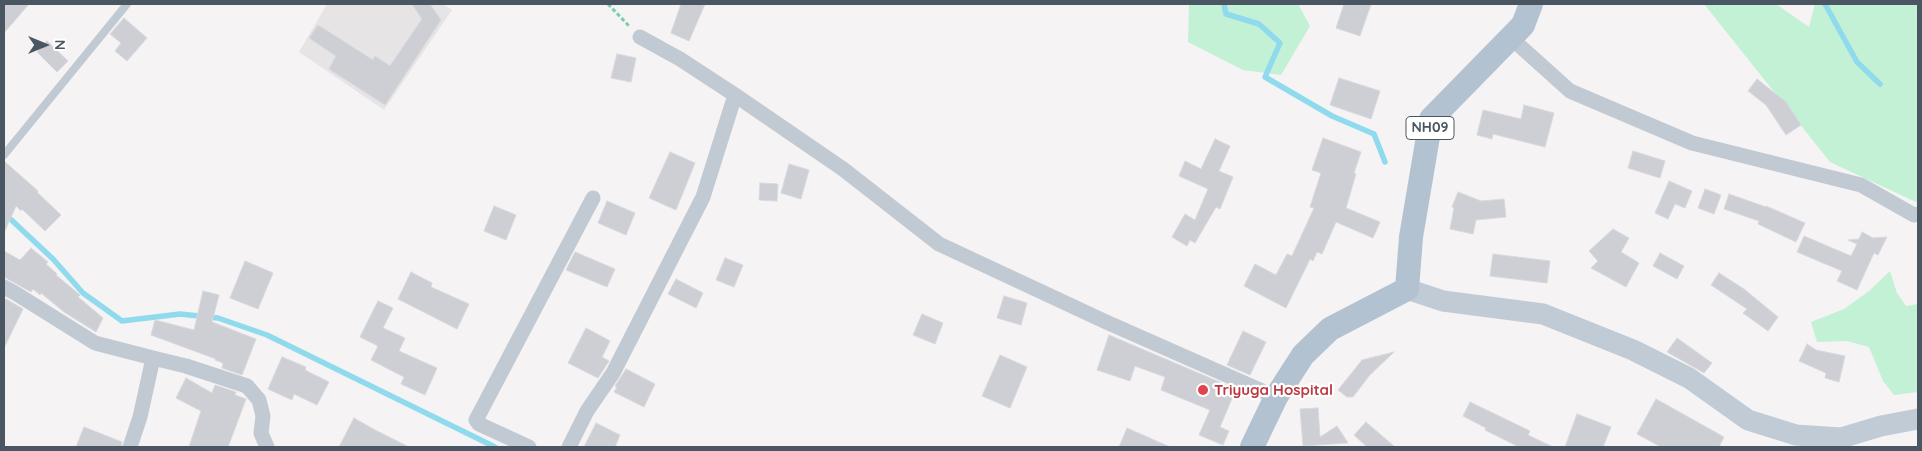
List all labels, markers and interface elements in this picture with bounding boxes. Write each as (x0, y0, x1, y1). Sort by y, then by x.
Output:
north arrow (20, 20, 70, 70)
text: N (51, 40, 69, 50)
road number: NH09 (1406, 116, 1454, 140)
place label: Triyuga Hospital (1214, 381, 1333, 399)
marker: Triyuga Hospital (1196, 383, 1210, 397)

